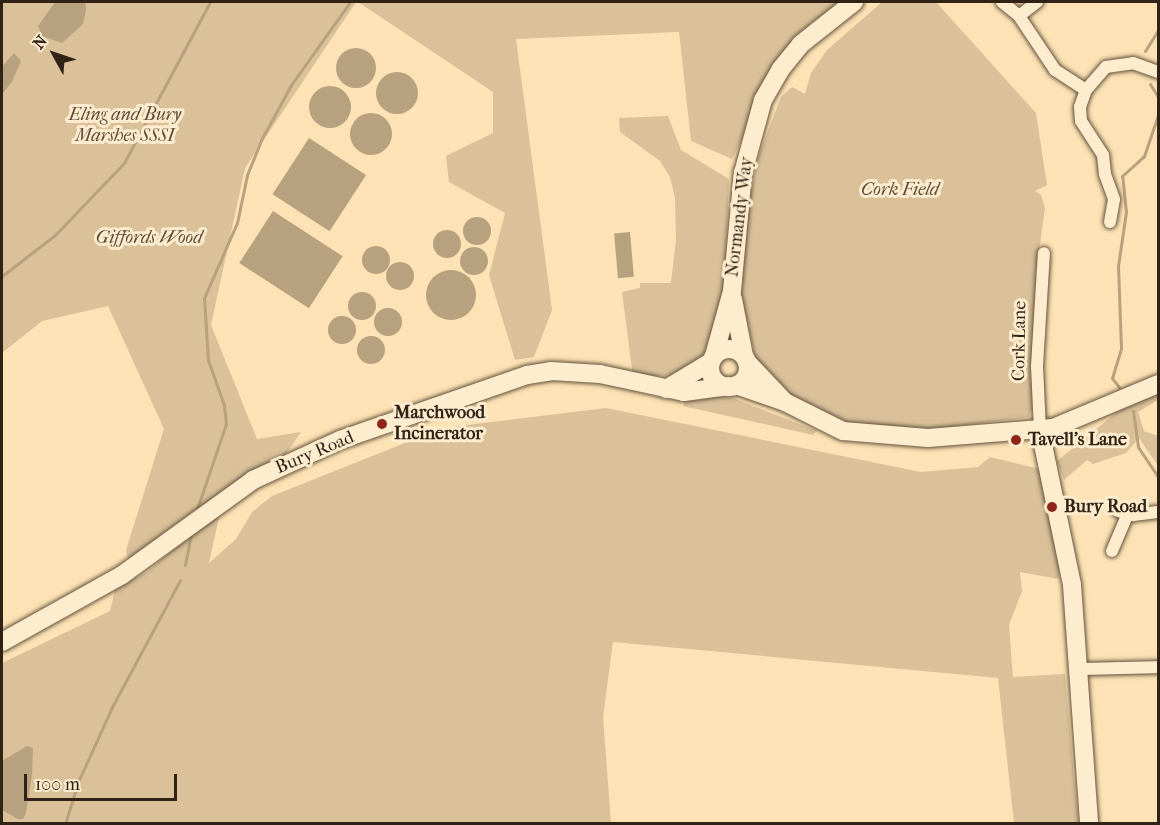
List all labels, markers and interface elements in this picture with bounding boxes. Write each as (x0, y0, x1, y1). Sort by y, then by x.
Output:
north arrow (24, 24, 84, 84)
text: N (29, 31, 51, 53)
park label: Eling and Bury Marshes SSSI (69, 105, 181, 148)
street label: Normandy Way (722, 156, 758, 278)
park label: Cork Field (861, 179, 939, 201)
park label: Giffords Wood (96, 227, 202, 249)
street label: Cork Lane (1009, 301, 1031, 381)
place label: Marchwood Incinerator (394, 403, 485, 446)
marker: Marchwood Incinerator (375, 417, 389, 431)
street label: Bury Road (273, 427, 357, 479)
place label: Tavell's Lane (1028, 429, 1127, 451)
marker: Tavell's Lane (1009, 433, 1023, 447)
place label: Bury Road (1064, 496, 1147, 518)
marker: Bury Road (1045, 500, 1059, 514)
scale bar (27, 762, 180, 800)
text: 100 m (35, 774, 80, 795)

